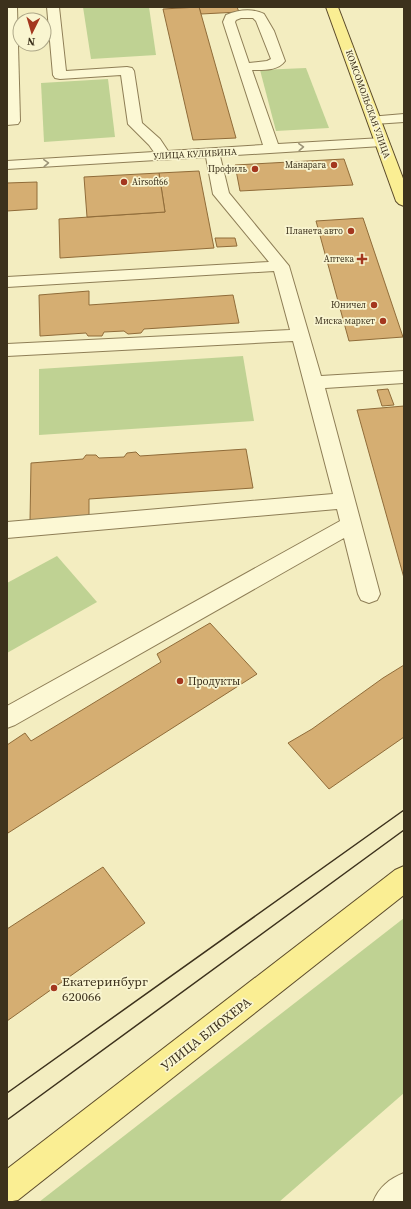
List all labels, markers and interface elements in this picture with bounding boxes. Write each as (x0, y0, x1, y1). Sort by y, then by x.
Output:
north arrow (12, 12, 52, 52)
text: N (27, 34, 36, 49)
street label: КОМСОМОЛЬСКАЯ УЛИЦА (343, 48, 393, 160)
one-way arrow (298, 143, 304, 151)
street label: УЛИЦА КУЛИБИНА (153, 146, 237, 162)
one-way arrow (43, 158, 49, 167)
place label: Манарага (285, 159, 326, 171)
marker: Манарага (329, 160, 339, 170)
place label: Профиль (208, 163, 247, 175)
marker: Профиль (250, 164, 260, 174)
place label: Airsoft66 (132, 176, 169, 188)
marker: Airsoft66 (119, 177, 129, 187)
place label: Планета авто (286, 225, 343, 237)
marker: Планета авто (346, 226, 356, 236)
place label: Аптека (324, 253, 354, 265)
marker: Аптека (357, 254, 367, 264)
place label: Юничел (331, 299, 366, 311)
marker: Юничел (369, 300, 379, 310)
place label: Миска маркет (315, 315, 375, 327)
marker: Миска маркет (378, 316, 388, 326)
place label: Продукты (188, 674, 240, 689)
marker: Продукты (175, 676, 185, 686)
place label: Екатеринбург 620066 (62, 973, 148, 1005)
marker: Екатеринбург 620066 (49, 983, 59, 993)
street label: УЛИЦА БЛЮХЕРА (157, 993, 255, 1075)

